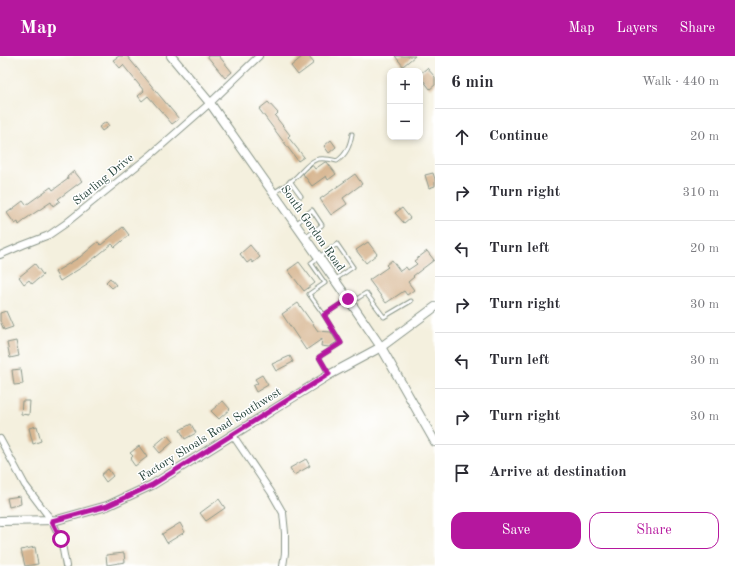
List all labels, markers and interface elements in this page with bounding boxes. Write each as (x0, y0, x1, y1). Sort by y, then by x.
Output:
text: Map (20, 19, 57, 38)
text: Map (569, 21, 595, 35)
text: Layers (617, 21, 658, 35)
text: Share (680, 21, 715, 35)
map controls (387, 68, 423, 140)
button: + (387, 68, 423, 104)
text: 6 min (451, 74, 494, 91)
text: Walk · 440 m (642, 75, 719, 88)
button: − (387, 104, 423, 140)
icon: ahead (451, 126, 473, 148)
text: Continue (489, 129, 548, 144)
text: 20 m (690, 130, 719, 143)
street label: Starling Drive (71, 151, 137, 208)
icon: right (451, 182, 473, 204)
street label: South Gordon Road (278, 183, 346, 274)
text: Turn right (489, 185, 560, 200)
text: 310 m (682, 186, 719, 199)
icon: left (451, 238, 473, 260)
text: Turn left (489, 241, 549, 256)
text: 20 m (690, 242, 719, 255)
route end (339, 290, 357, 308)
icon: right (451, 294, 473, 316)
text: Turn right (489, 297, 560, 312)
text: 30 m (690, 298, 719, 311)
icon: left (451, 350, 473, 372)
text: Turn left (489, 353, 549, 368)
text: 30 m (690, 354, 719, 367)
street label: Factory Shoals Road Southwest (137, 386, 284, 484)
icon: right (451, 406, 473, 428)
text: Turn right (489, 409, 560, 424)
text: 30 m (690, 410, 719, 423)
icon: arrive (451, 462, 473, 484)
text: Arrive at destination (489, 465, 627, 480)
button: Save (451, 512, 581, 549)
button: Share (589, 512, 719, 549)
route start (52, 530, 70, 548)

